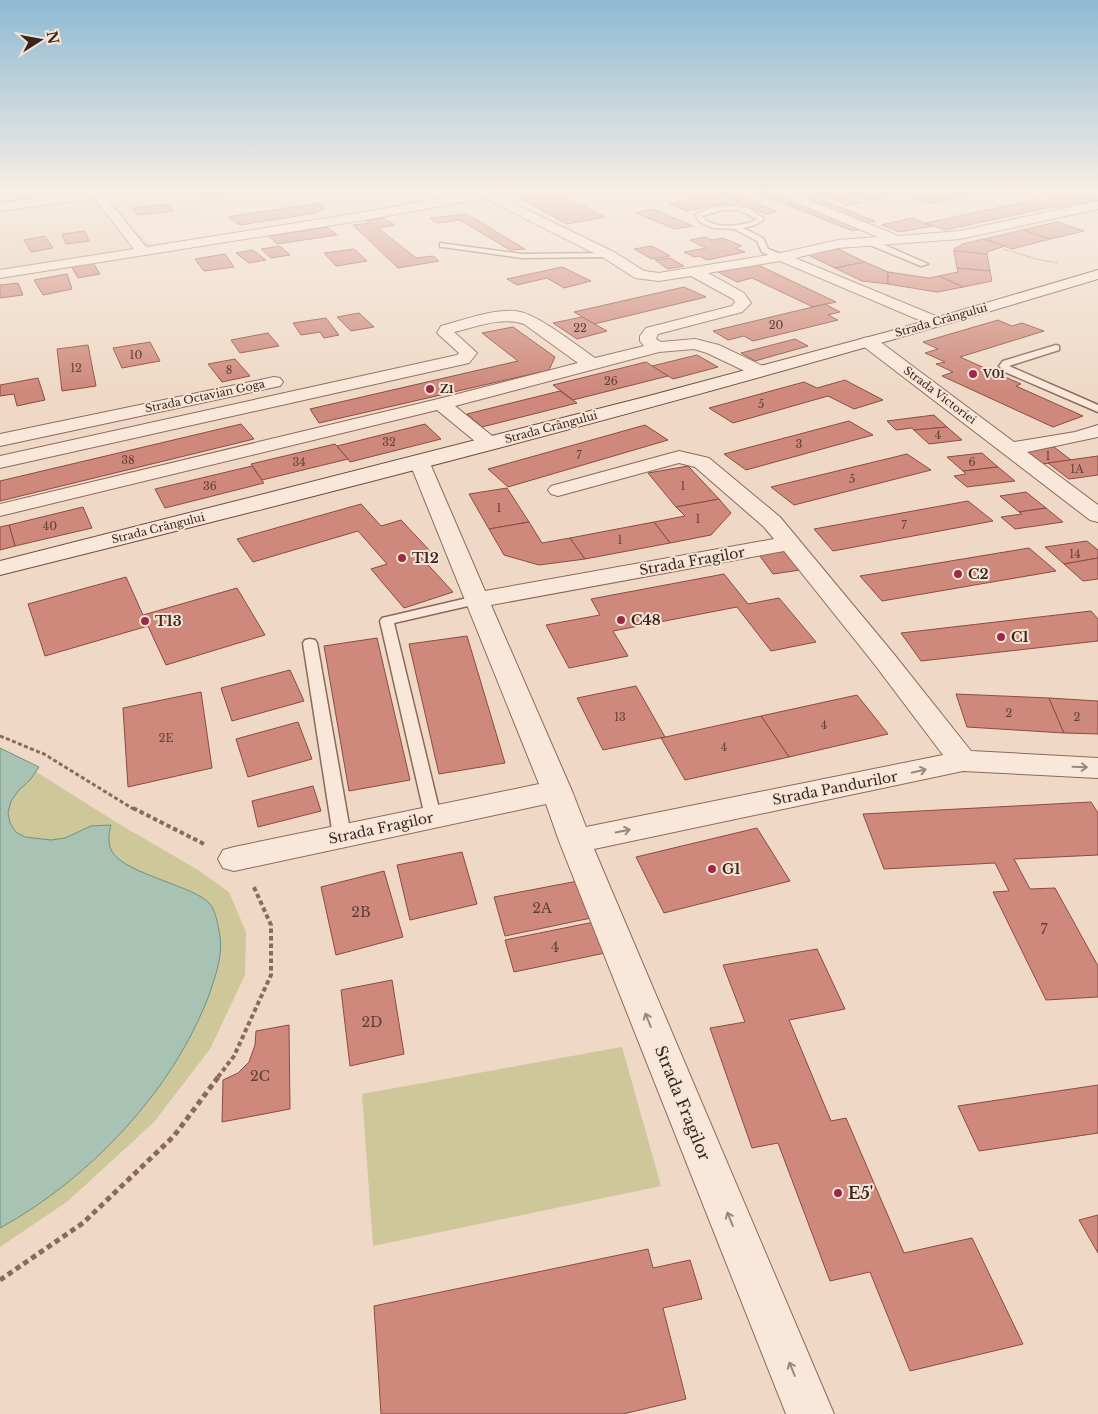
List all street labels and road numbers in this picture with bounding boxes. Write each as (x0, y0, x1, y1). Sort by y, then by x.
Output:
street label: Strada Crângului (893, 300, 989, 340)
street label: Strada Victoriei (901, 363, 979, 427)
street label: Strada Octavian Goga (144, 376, 267, 416)
street label: Strada Crângului (503, 408, 599, 446)
street label: Strada Crângului (110, 510, 206, 546)
street label: Strada Fragilor (638, 543, 747, 579)
street label: Strada Pandurilor (771, 767, 899, 809)
street label: Strada Fragilor (327, 808, 436, 848)
street label: Strada Fragilor (651, 1043, 715, 1164)

